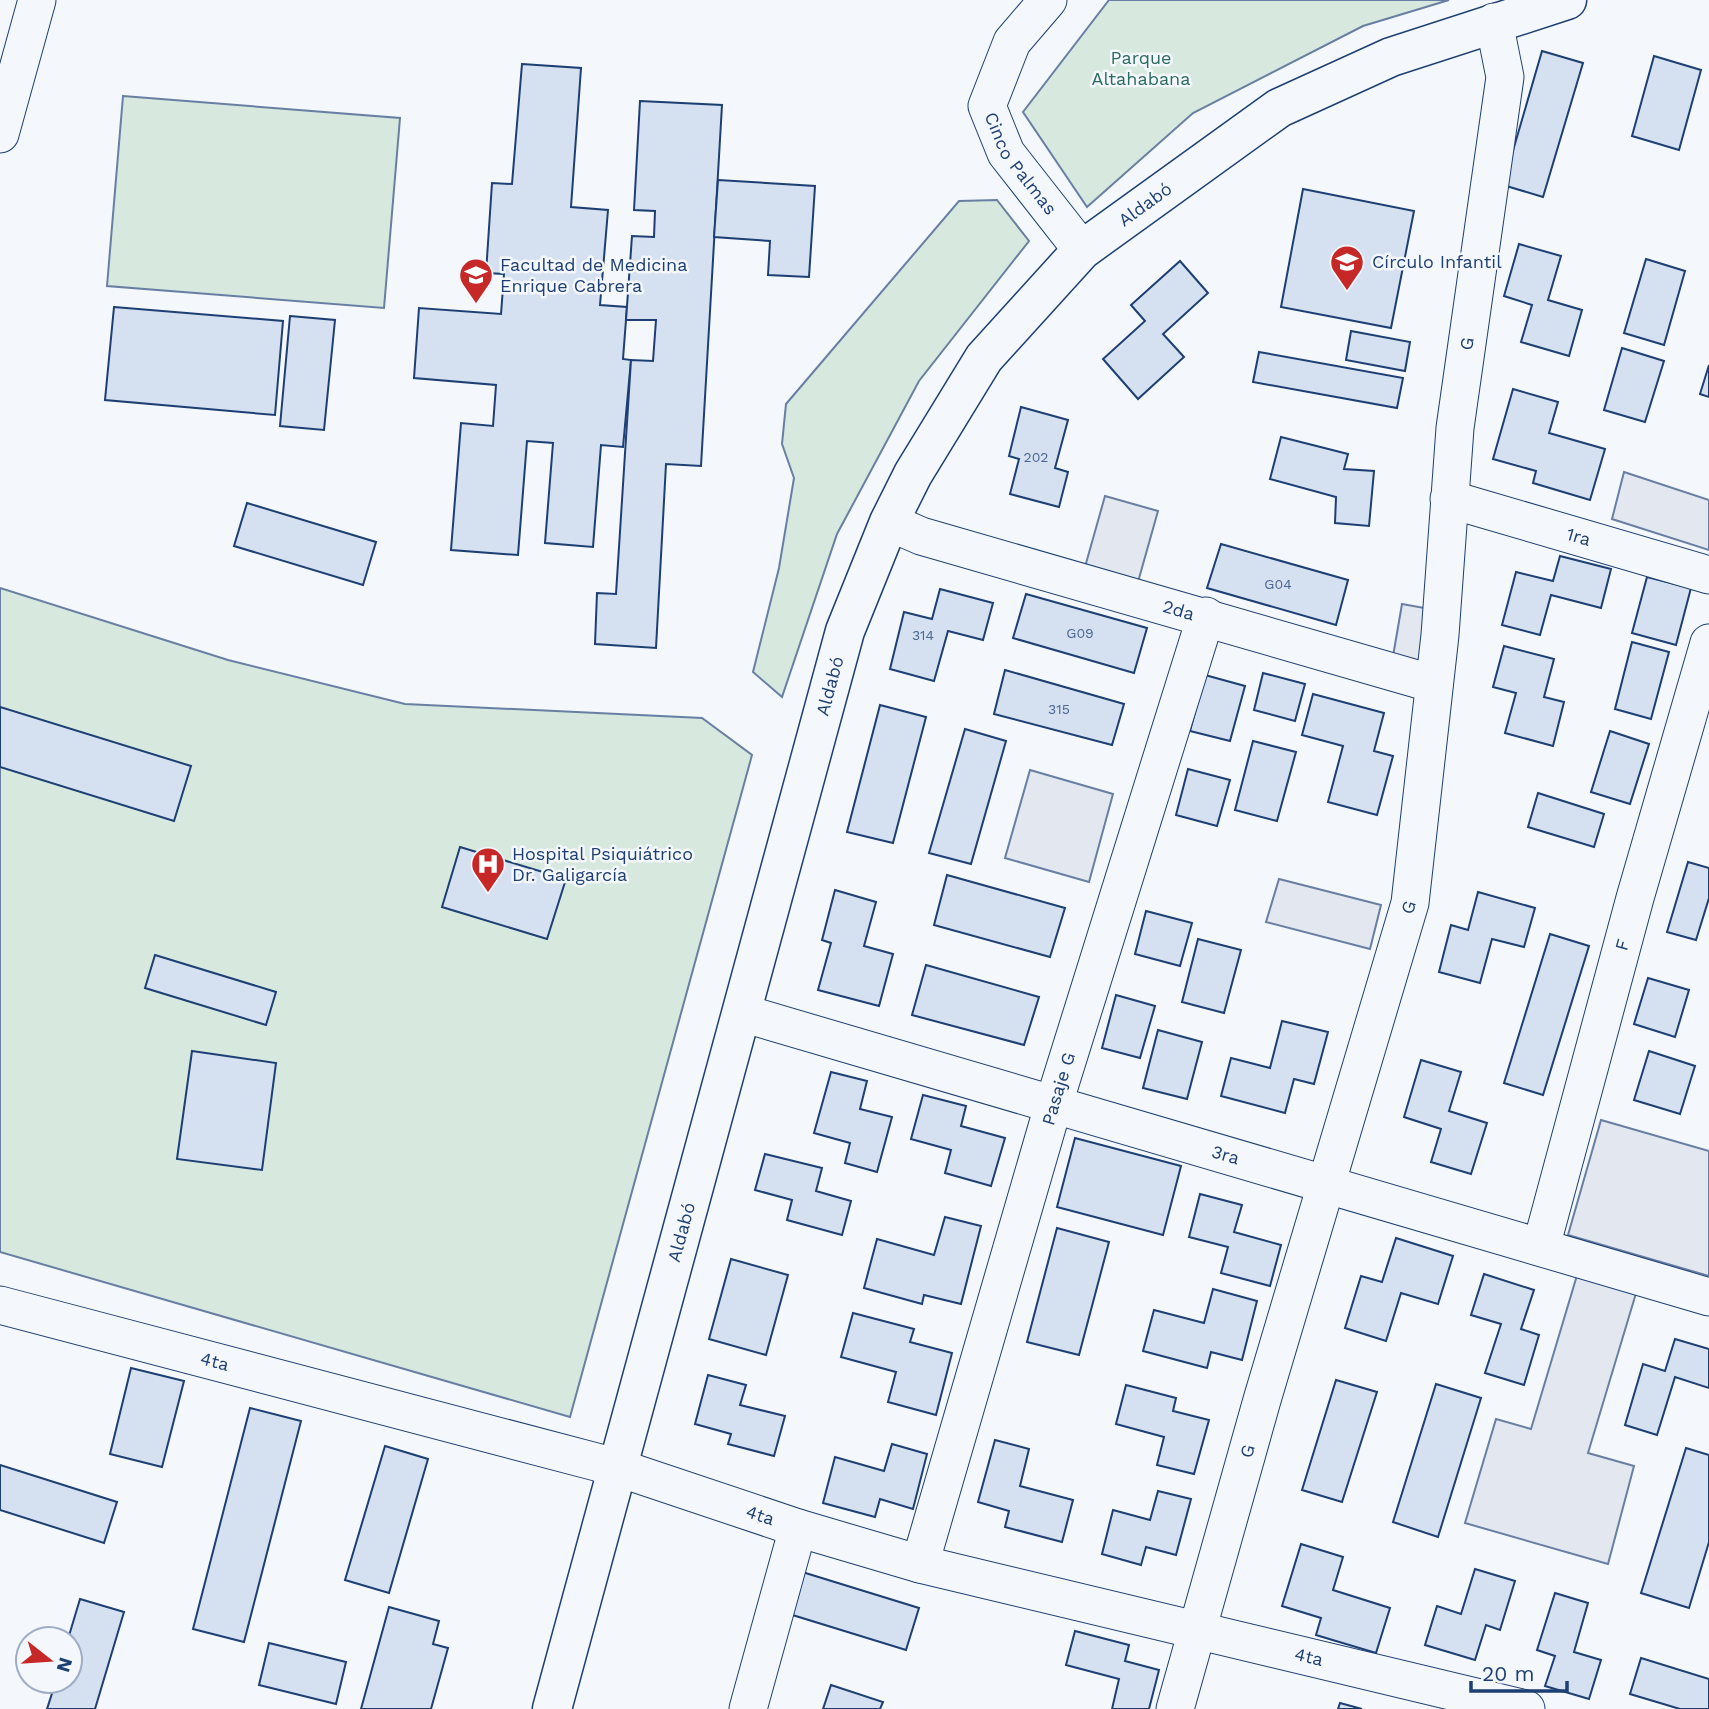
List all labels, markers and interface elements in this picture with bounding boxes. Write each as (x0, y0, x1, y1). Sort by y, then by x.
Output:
park label: Parque Altahabana (1092, 47, 1190, 89)
street label: Cinco Palmas (981, 109, 1061, 219)
street label: Aldabó (1114, 178, 1176, 230)
school or university icon: Círculo Infantil (1328, 243, 1366, 292)
place label: Círculo Infantil (1372, 251, 1502, 272)
place label: Facultad de Medicina Enrique Cabrera (500, 254, 687, 296)
school or university icon: Facultad de Medicina Enrique Cabrera (457, 256, 495, 305)
street label: G (1455, 336, 1478, 352)
house number: 202 (1023, 449, 1049, 465)
street label: 1ra (1564, 523, 1593, 550)
house number: G04 (1264, 576, 1292, 592)
street label: 2da (1160, 595, 1197, 624)
house number: G09 (1066, 625, 1094, 641)
house number: 314 (912, 627, 934, 643)
street label: Aldabó (811, 654, 848, 718)
house number: 315 (1048, 701, 1070, 717)
place label: Hospital Psiquiátrico Dr. Galigarcía (512, 843, 693, 885)
hospital icon: Hospital Psiquiátrico Dr. Galigarcía (469, 845, 507, 894)
street label: G (1396, 898, 1420, 916)
street label: F (1610, 937, 1633, 953)
street label: Pasaje G (1037, 1050, 1079, 1128)
street label: 3ra (1209, 1141, 1242, 1169)
street label: Aldabó (663, 1200, 699, 1264)
street label: 4ta (198, 1347, 231, 1375)
street label: G (1235, 1442, 1259, 1460)
street label: 4ta (743, 1500, 777, 1529)
north arrow (14, 1625, 84, 1695)
street label: 4ta (1293, 1643, 1325, 1670)
scale bar (1471, 1650, 1567, 1694)
text: N (52, 1655, 78, 1675)
text: 20 m (1482, 1661, 1534, 1686)

